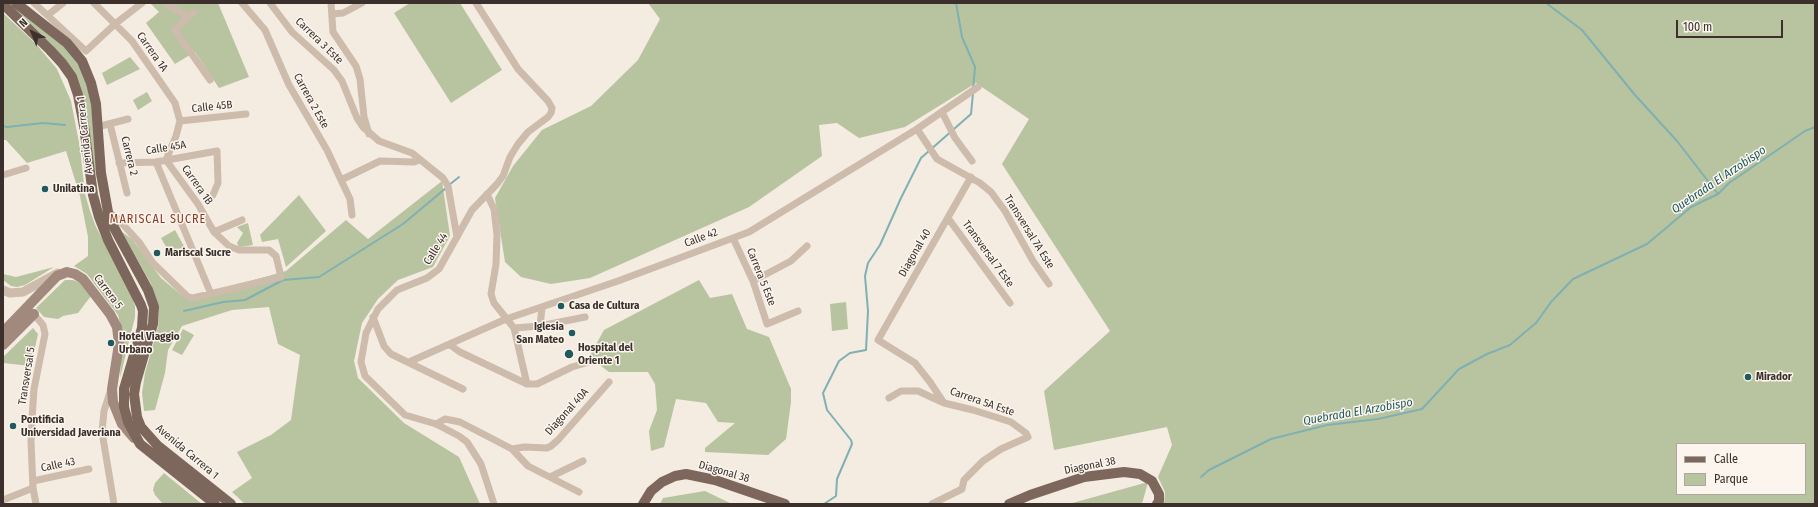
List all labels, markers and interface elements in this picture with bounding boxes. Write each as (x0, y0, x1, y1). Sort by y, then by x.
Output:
north arrow (12, 12, 52, 52)
scale bar (1678, 12, 1785, 38)
street label: Carrera 3 Este (292, 15, 346, 67)
text: N (17, 16, 30, 30)
text: 100 m (1683, 20, 1712, 34)
street label: Carrera 1A (134, 30, 170, 74)
street label: Carrera 2 Este (290, 71, 332, 131)
street label: Avenida Carrera 1 (74, 96, 96, 174)
street label: Calle 45B (191, 98, 233, 116)
street label: Carrera 2 (118, 135, 140, 177)
street label: Calle 45A (145, 138, 187, 158)
water label: Quebrada El Arzobispo (1669, 143, 1769, 217)
street label: Carrera 1B (179, 163, 215, 207)
place label: Unilatina (53, 182, 94, 196)
marker: Unilatina (40, 184, 50, 194)
street label: Transversal 7A Este (1001, 193, 1057, 271)
district label: MARISCAL SUCRE (110, 213, 206, 227)
street label: Transversal 7 Este (959, 218, 1017, 290)
street label: Calle 42 (683, 226, 719, 250)
street label: Diagonal 40 (896, 227, 934, 279)
street label: Calle 44 (421, 231, 451, 267)
place label: Mariscal Sucre (165, 246, 231, 260)
street label: Carrera 5 Este (743, 246, 779, 308)
marker: Mariscal Sucre (152, 248, 162, 258)
street label: Carrera 5 (91, 272, 125, 312)
place label: Casa de Cultura (569, 299, 639, 313)
marker: Casa de Cultura (556, 301, 566, 311)
place label: Iglesia San Mateo (516, 320, 564, 346)
marker: Iglesia San Mateo (567, 328, 577, 338)
place label: Hotel Viaggio Urbano (119, 330, 180, 356)
marker: Hotel Viaggio Urbano (106, 338, 116, 348)
place label: Hospital del Oriente 1 (578, 341, 633, 367)
street label: Transversal 5 (16, 346, 38, 406)
marker: Hospital del Oriente 1 (563, 348, 575, 360)
place label: Mirador (1756, 370, 1792, 384)
marker: Mirador (1743, 372, 1753, 382)
street label: Carrera 5A Este (948, 385, 1016, 419)
street label: Diagonal 40A (542, 386, 592, 438)
water label: Quebrada El Arzobispo (1302, 395, 1414, 429)
place label: Pontificia Universidad Javeriana (21, 413, 121, 439)
marker: Pontificia Universidad Javeriana (8, 421, 18, 431)
street label: Avenida Carrera 1 (153, 422, 221, 482)
legend (1676, 443, 1806, 495)
text: Calle (1714, 452, 1738, 466)
street label: Calle 43 (40, 455, 76, 475)
street label: Diagonal 38 (1063, 455, 1117, 477)
street label: Diagonal 38 (697, 458, 751, 486)
text: Parque (1714, 472, 1748, 486)

